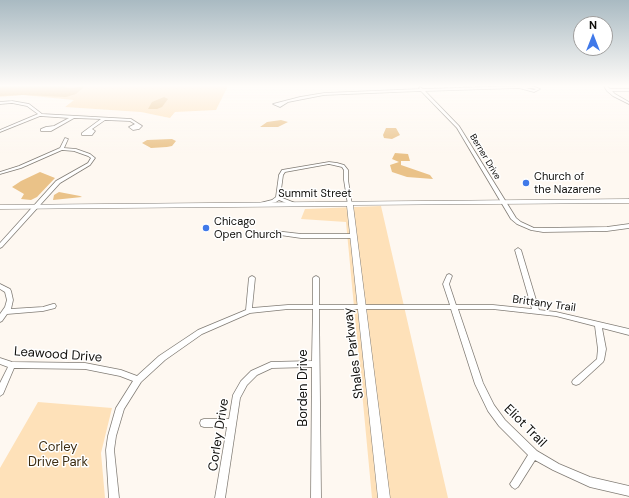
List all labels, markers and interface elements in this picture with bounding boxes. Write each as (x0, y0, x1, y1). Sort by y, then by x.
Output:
north arrow (573, 16, 613, 56)
text: N (589, 18, 597, 32)
street label: Berner Drive (467, 132, 503, 182)
place label: Church of the Nazarene (534, 170, 601, 196)
marker: Church of the Nazarene (521, 178, 531, 188)
street label: Summit Street (278, 187, 352, 201)
place label: Chicago Open Church (214, 215, 282, 241)
marker: Chicago Open Church (201, 223, 211, 233)
street label: Brittany Trail (511, 293, 577, 315)
street label: Shales Parkway (341, 306, 367, 400)
street label: Leawood Drive (13, 344, 103, 366)
street label: Borden Drive (296, 349, 312, 427)
street label: Corley Drive (206, 398, 232, 472)
street label: Eliot Trail (500, 401, 550, 451)
park label: Corley Drive Park (28, 440, 88, 471)

